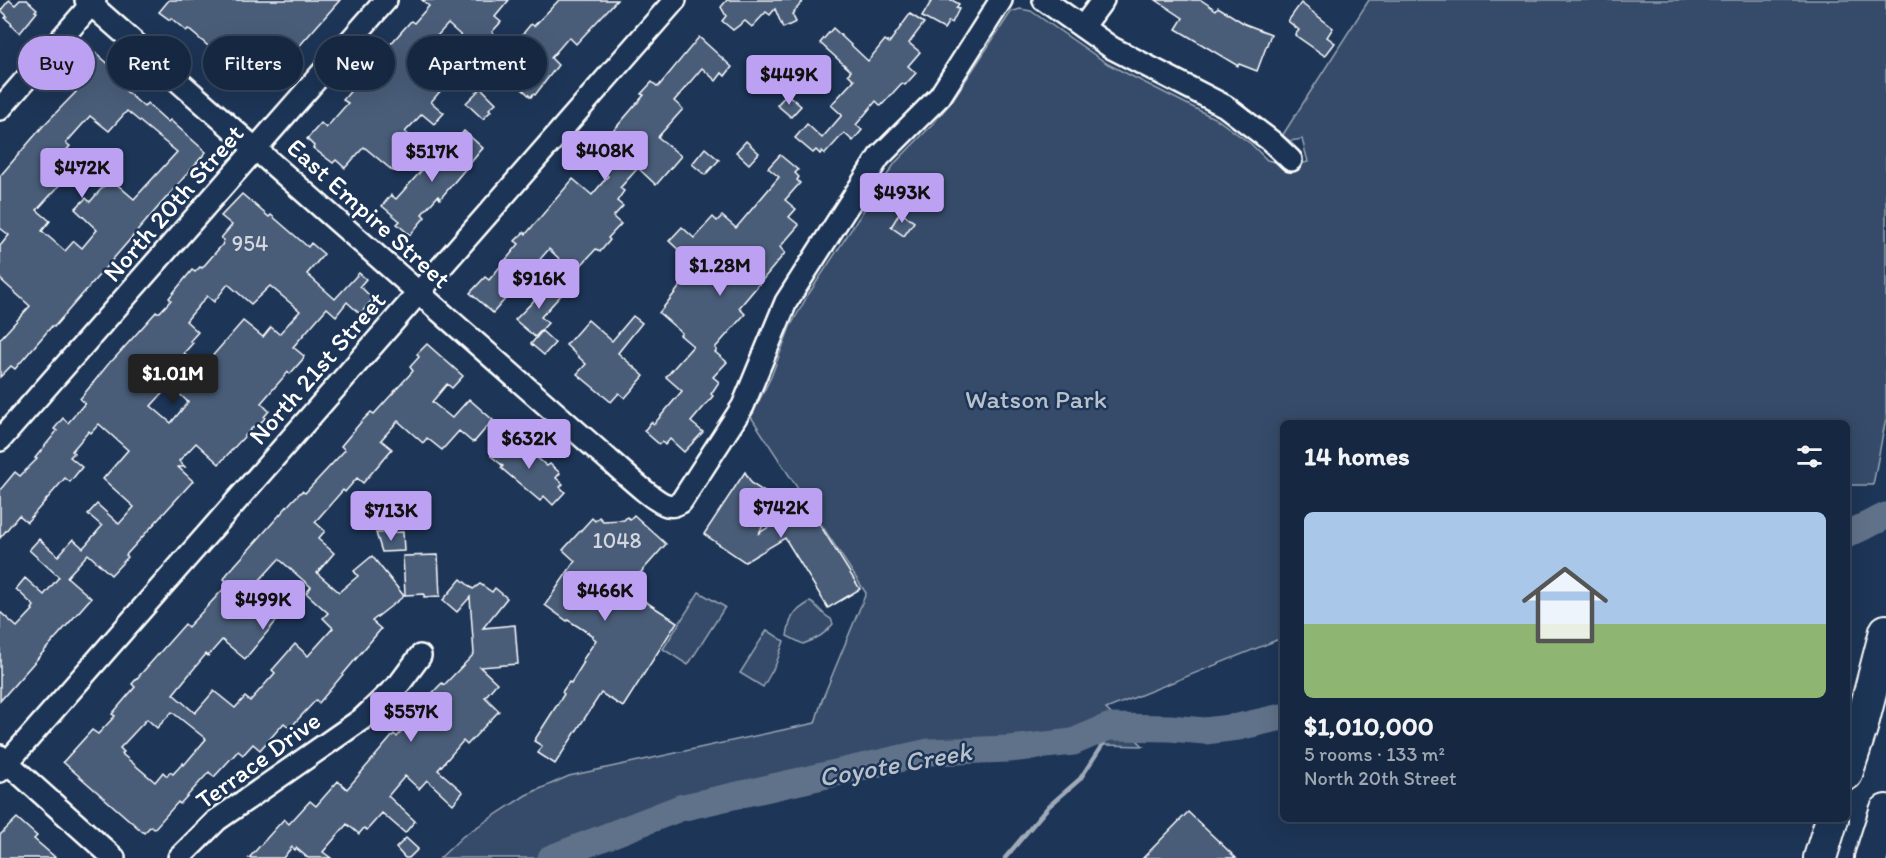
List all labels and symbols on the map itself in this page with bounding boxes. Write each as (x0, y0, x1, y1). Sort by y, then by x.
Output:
pin: $449K (747, 55, 831, 106)
street label: North 20th Street (96, 117, 250, 288)
street label: East Empire Street (281, 131, 458, 295)
pin: $408K (563, 131, 647, 182)
pin: $517K (390, 132, 474, 183)
pin: $472K (40, 148, 124, 199)
pin: $493K (860, 173, 944, 224)
house number: 954 (232, 230, 268, 257)
pin: $1.28M (671, 246, 769, 297)
pin: $916K (497, 259, 581, 310)
street label: North 21st Street (242, 285, 392, 451)
pin: $1.01M (124, 354, 222, 405)
park label: Watson Park (965, 383, 1107, 415)
pin: $632K (487, 419, 571, 470)
pin: $742K (739, 488, 823, 539)
pin: $713K (349, 491, 433, 542)
house number: 1048 (592, 527, 642, 554)
pin: $466K (563, 571, 647, 622)
pin: $499K (221, 580, 305, 631)
pin: $557K (369, 692, 453, 743)
street label: Terrace Drive (189, 704, 327, 816)
water label: Coyote Creek (816, 734, 976, 794)

